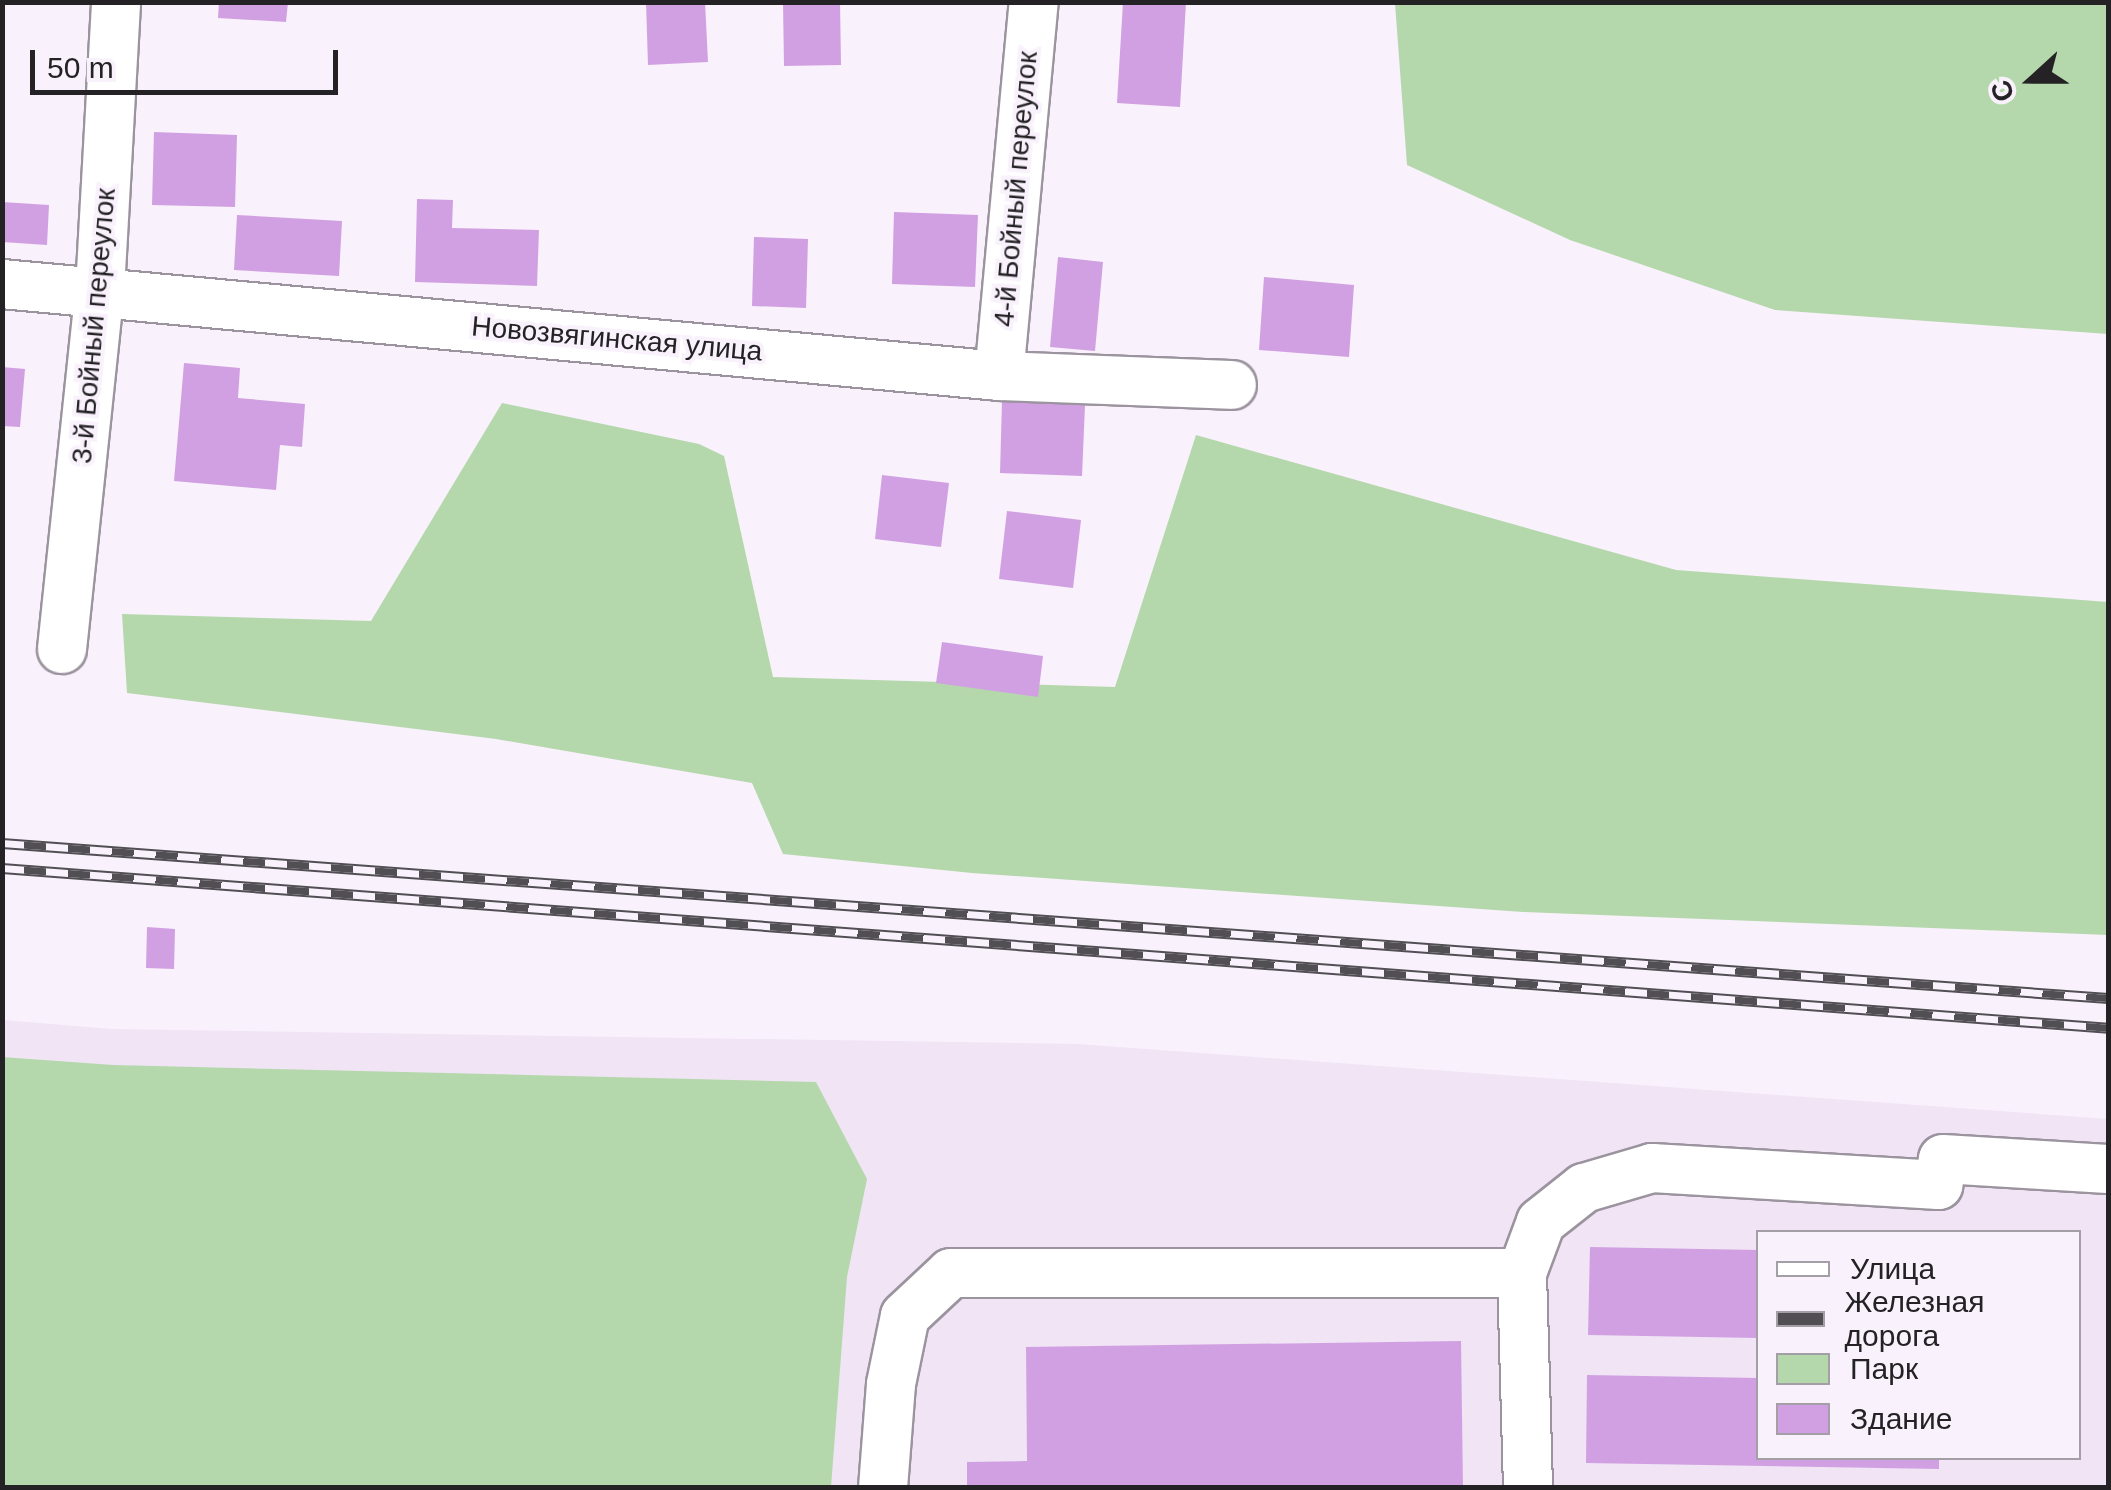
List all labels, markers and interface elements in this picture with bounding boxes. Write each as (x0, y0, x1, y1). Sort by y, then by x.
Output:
scale bar (35, 30, 342, 92)
north arrow (1981, 30, 2081, 130)
street label: 4-й Бойный переулок (987, 50, 1045, 328)
text: 50 m (47, 51, 114, 84)
text: С (1984, 76, 2021, 106)
street label: 3-й Бойный переулок (65, 187, 123, 465)
street label: Новозвягинская улица (470, 310, 764, 368)
legend (1756, 1230, 2081, 1460)
text: Улица (1850, 1252, 1935, 1285)
text: Железная дорога (1845, 1285, 1984, 1352)
text: Парк (1850, 1352, 1918, 1385)
text: Здание (1850, 1402, 1952, 1435)

